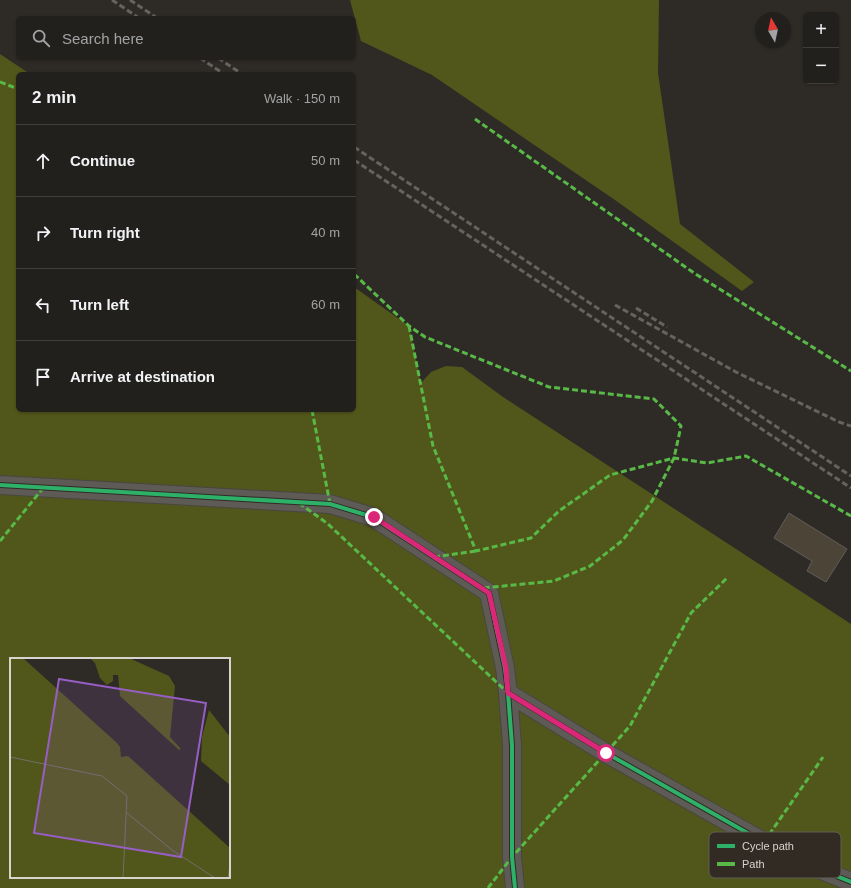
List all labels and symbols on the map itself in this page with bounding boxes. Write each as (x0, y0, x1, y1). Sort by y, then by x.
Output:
north arrow (755, 12, 791, 48)
route end (365, 508, 383, 526)
inset map (10, 658, 230, 878)
route start (597, 744, 615, 762)
legend (709, 832, 841, 878)
text: Cycle path (742, 840, 794, 852)
text: Path (742, 858, 765, 870)

